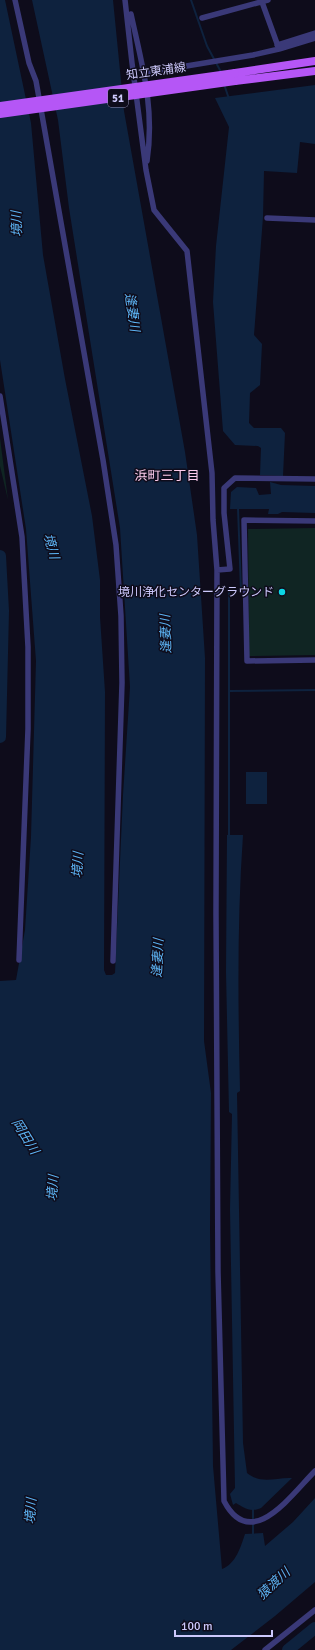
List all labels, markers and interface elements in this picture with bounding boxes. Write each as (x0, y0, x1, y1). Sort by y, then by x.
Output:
street label: 知立東浦線 (125, 60, 187, 83)
road number: 51 (108, 89, 128, 107)
water label: 境川 (8, 209, 25, 237)
water label: 逢妻川 (121, 292, 143, 335)
district label: 浜町三丁目 (134, 468, 200, 484)
water label: 境川 (40, 532, 63, 563)
place label: 境川浄化センターグラウンド (118, 585, 274, 600)
marker: 境川浄化センターグラウンド (277, 587, 287, 597)
water label: 逢妻川 (157, 612, 175, 654)
water label: 境川 (69, 850, 87, 878)
water label: 逢妻川 (149, 936, 167, 978)
water label: 岡田川 (8, 1116, 43, 1159)
water label: 境川 (44, 1173, 62, 1202)
water label: 境川 (22, 1496, 40, 1525)
water label: 猿渡川 (254, 1563, 295, 1603)
scale bar (175, 1612, 272, 1638)
text: 100 m (181, 1619, 213, 1634)

